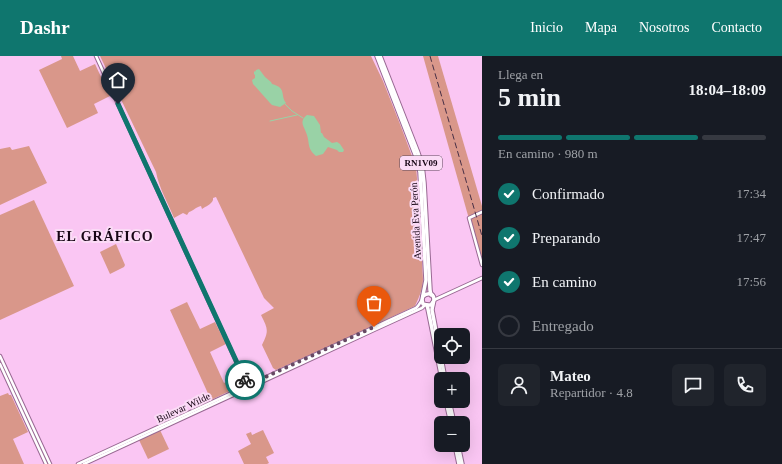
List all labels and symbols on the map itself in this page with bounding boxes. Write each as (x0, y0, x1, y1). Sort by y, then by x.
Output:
pin (101, 63, 135, 104)
road number: RN1V09 (400, 156, 442, 170)
street label: Avenida Eva Perón (408, 182, 423, 260)
district label: EL GRÁFICO (56, 228, 154, 244)
pin (357, 286, 391, 327)
courier (225, 360, 265, 400)
street label: Bulevar Wilde (155, 390, 212, 425)

